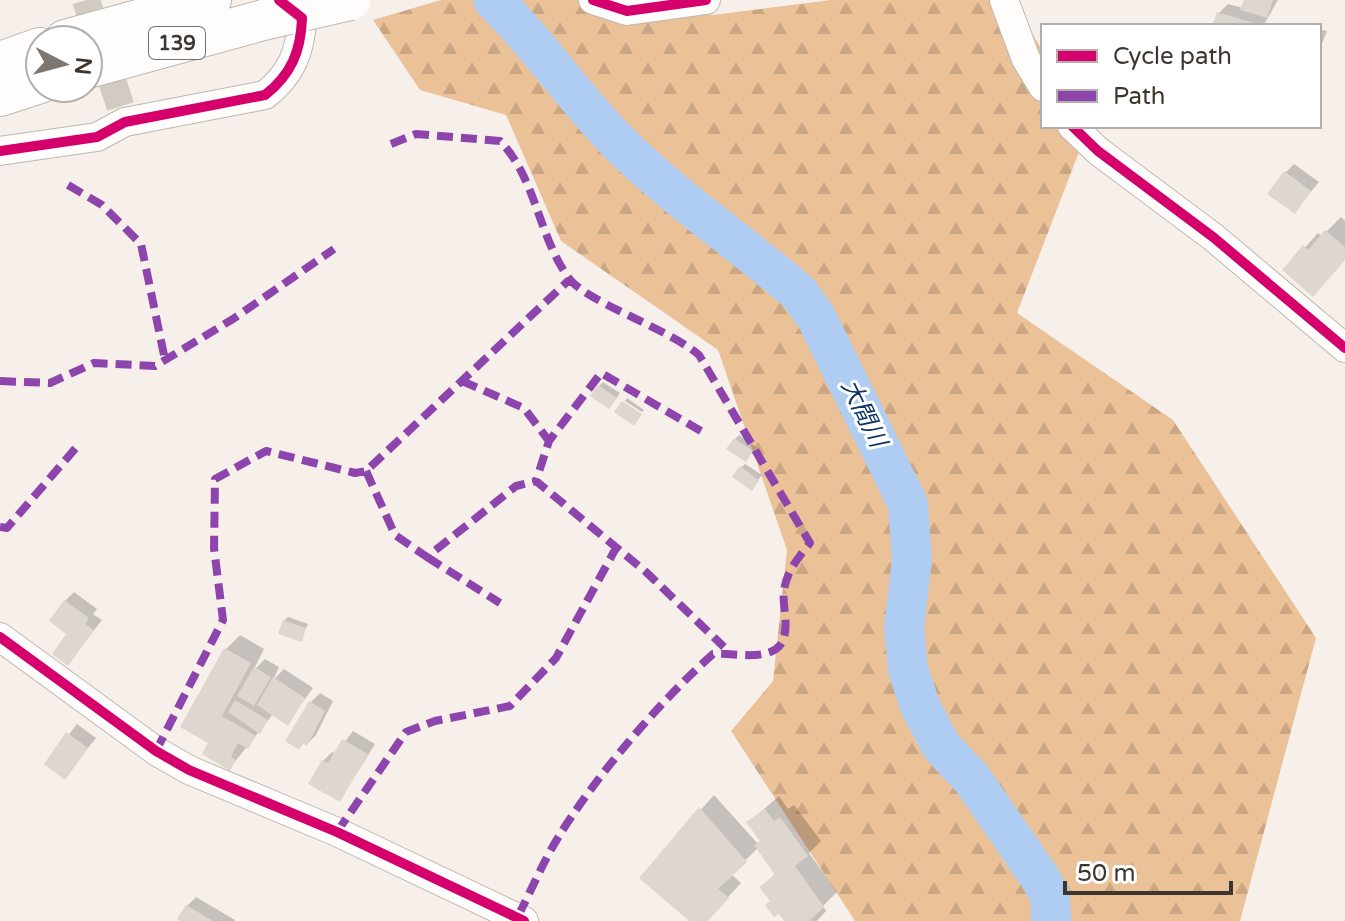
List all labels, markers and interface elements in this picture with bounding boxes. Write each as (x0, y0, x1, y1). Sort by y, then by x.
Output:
north arrow (24, 24, 104, 104)
legend (1041, 24, 1321, 128)
road number: 139 (149, 27, 205, 59)
text: Cycle path (1113, 42, 1232, 71)
text: N (69, 56, 97, 76)
text: Path (1113, 82, 1166, 111)
water label: 大間川 (835, 375, 894, 455)
scale bar (1065, 845, 1231, 895)
text: 50 m (1077, 859, 1135, 888)

